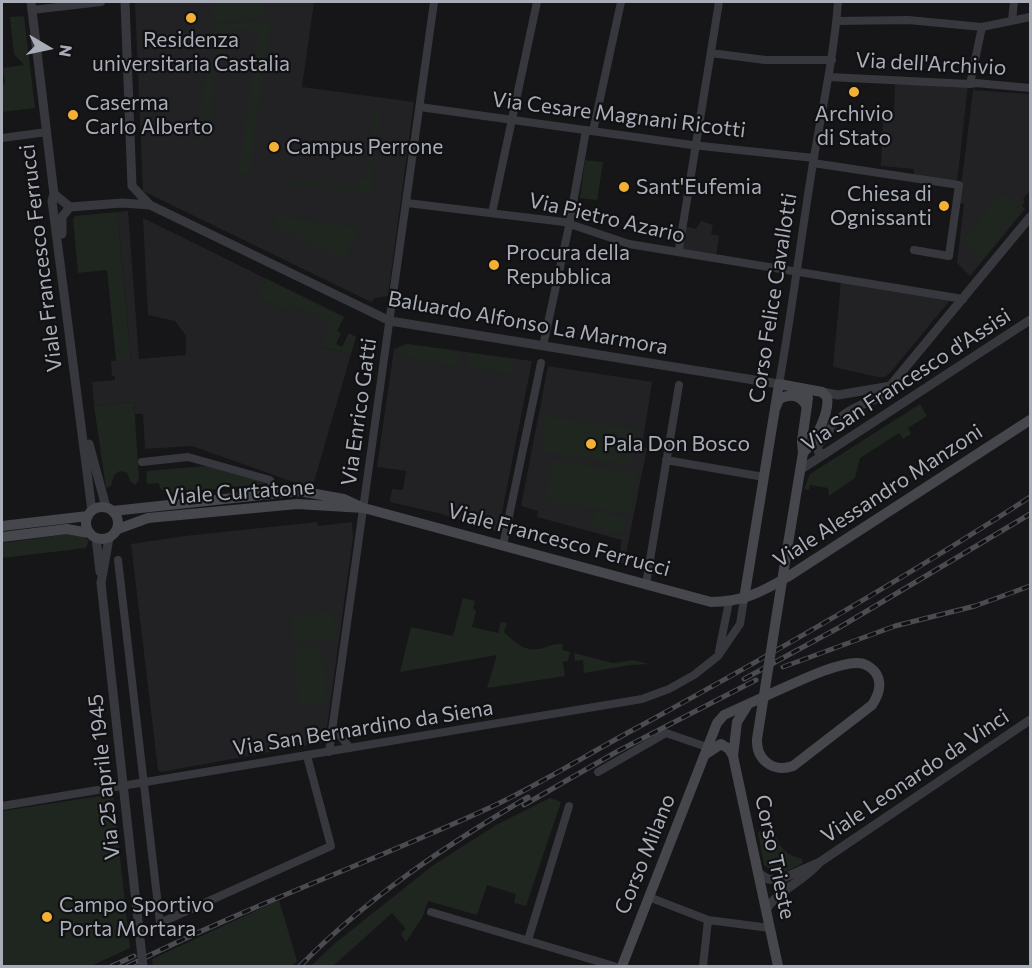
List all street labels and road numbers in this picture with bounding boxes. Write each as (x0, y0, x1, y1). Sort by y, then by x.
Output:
street label: Via dell'Archivio (855, 47, 1007, 81)
street label: Via Cesare Magnani Ricotti (491, 87, 747, 143)
street label: Viale Francesco Ferrucci (15, 143, 67, 373)
street label: Via Pietro Azario (526, 188, 688, 248)
street label: Corso Felice Cavallotti (744, 191, 802, 405)
street label: Baluardo Alfonso La Marmora (386, 286, 670, 360)
street label: Via San Francesco d'Assisi (797, 303, 1015, 457)
street label: Via Enrico Gatti (336, 336, 382, 488)
street label: Viale Alessandro Manzoni (769, 419, 987, 573)
street label: Viale Curtatone (165, 474, 315, 510)
street label: Viale Francesco Ferrucci (445, 498, 673, 582)
street label: Via 25 aprile 1945 (83, 693, 125, 861)
street label: Via San Bernardino da Siena (231, 695, 495, 761)
street label: Viale Leonardo da Vinci (816, 704, 1014, 848)
street label: Corso Milano (609, 790, 681, 918)
street label: Corso Trieste (750, 792, 800, 922)

